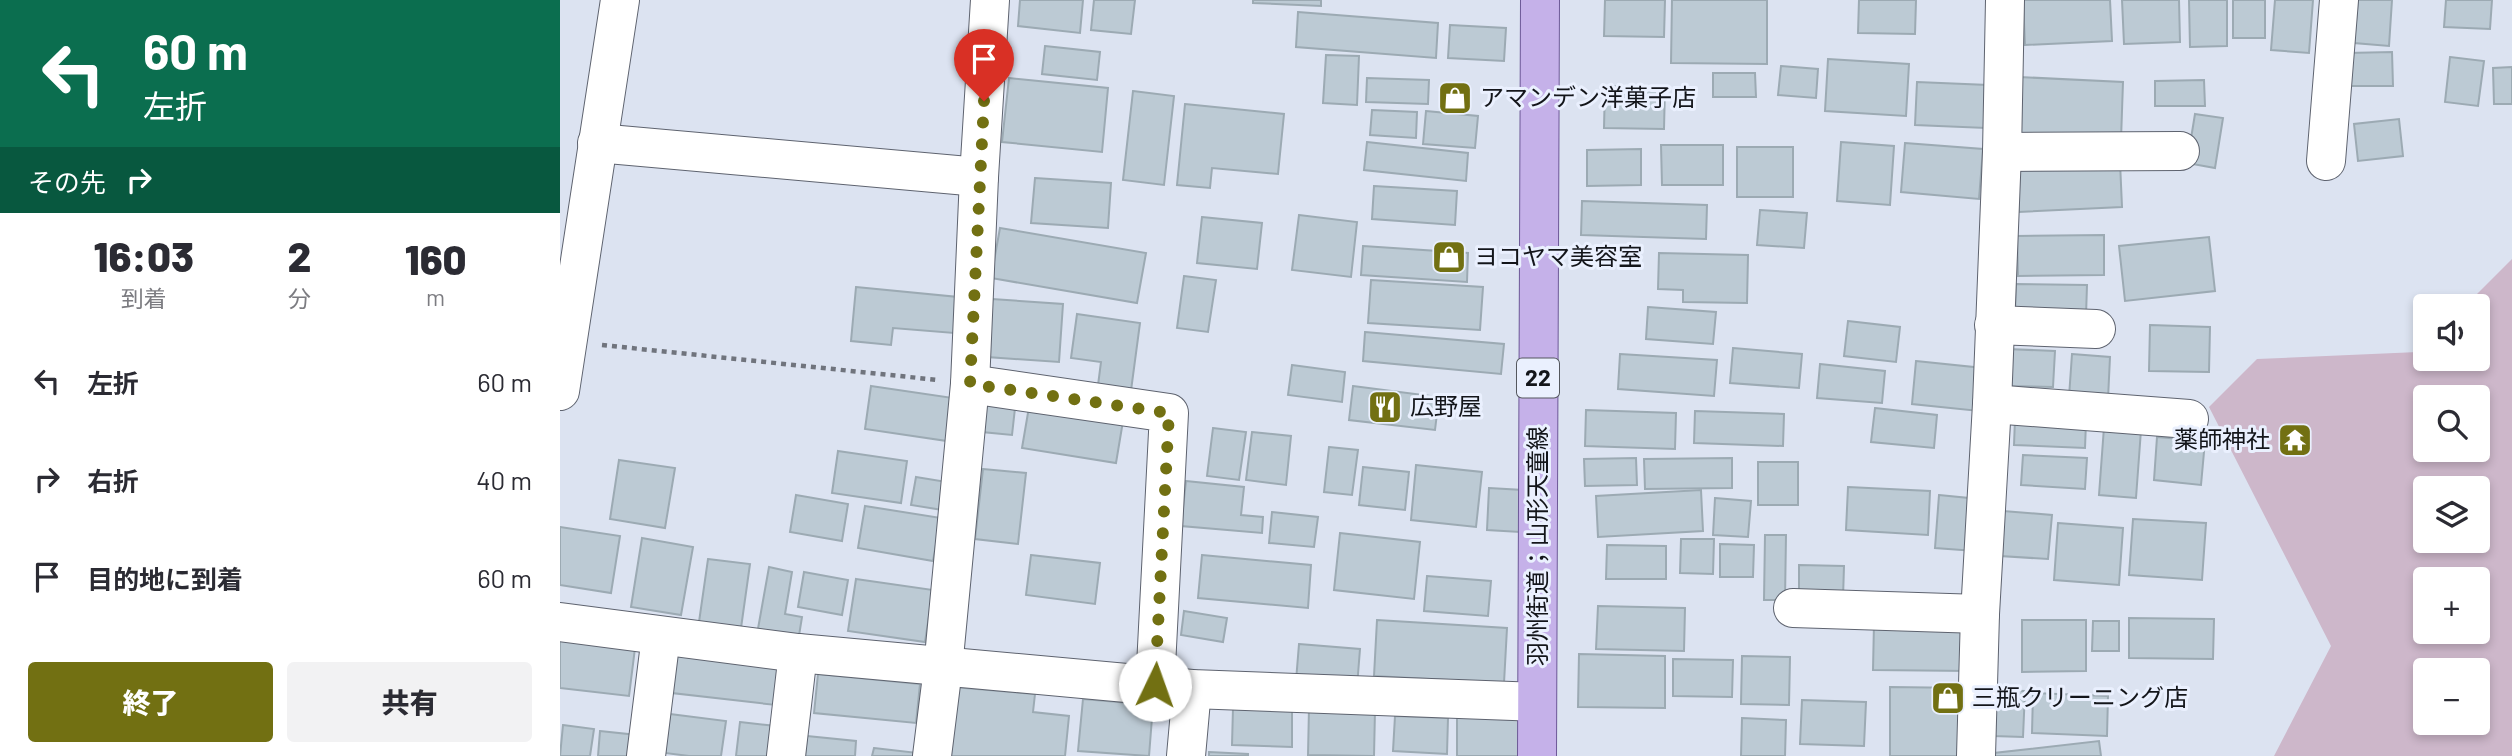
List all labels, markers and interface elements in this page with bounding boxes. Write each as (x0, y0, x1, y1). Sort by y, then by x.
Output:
text: 60 m (143, 21, 248, 80)
icon: left (28, 28, 119, 119)
pin (954, 29, 1014, 101)
icon: arrive (965, 40, 1003, 78)
shop icon: アマンデン洋菓子店 (1436, 79, 1474, 117)
place label: アマンデン洋菓子店 (1480, 82, 1696, 111)
text: 左折 (143, 86, 207, 124)
icon: right (120, 161, 158, 199)
text: その先 (28, 166, 106, 197)
text: 16:03 (93, 230, 194, 280)
text: 2 (287, 230, 311, 280)
text: 160 (405, 233, 467, 283)
shop icon: ヨコヤマ美容室 (1430, 238, 1468, 276)
place label: ヨコヤマ美容室 (1474, 241, 1642, 270)
text: m (426, 283, 445, 311)
text: 到着 (121, 284, 167, 312)
text: 分 (288, 284, 311, 312)
map controls (2413, 294, 2490, 735)
button: sound (2413, 294, 2490, 371)
road number: 22 (1517, 358, 1559, 398)
icon: left (28, 362, 66, 400)
text: 60 m (477, 366, 532, 397)
text: 左折 (87, 367, 139, 398)
button: search (2413, 385, 2490, 462)
restaurant icon: 広野屋 (1366, 388, 1404, 426)
place label: 広野屋 (1410, 391, 1482, 420)
temple icon: 薬師神社 (2276, 421, 2314, 459)
place label: 薬師神社 (2174, 424, 2270, 453)
street label: 羽州街道；山形天童線 (1522, 426, 1551, 666)
icon: right (28, 460, 66, 498)
text: 40 m (476, 464, 532, 495)
text: 右折 (87, 465, 139, 496)
button: layers (2413, 476, 2490, 553)
icon: arrive (28, 558, 66, 596)
text: 60 m (477, 562, 532, 593)
text: 目的地に到着 (87, 563, 243, 594)
button: + (2413, 567, 2490, 644)
position arrow (1118, 648, 1192, 722)
button: − (2413, 658, 2490, 735)
button: 終了 (28, 662, 273, 742)
button: 共有 (287, 662, 532, 742)
shop icon: 三瓶クリーニング店 (1929, 679, 1967, 717)
place label: 三瓶クリーニング店 (1972, 682, 2188, 711)

